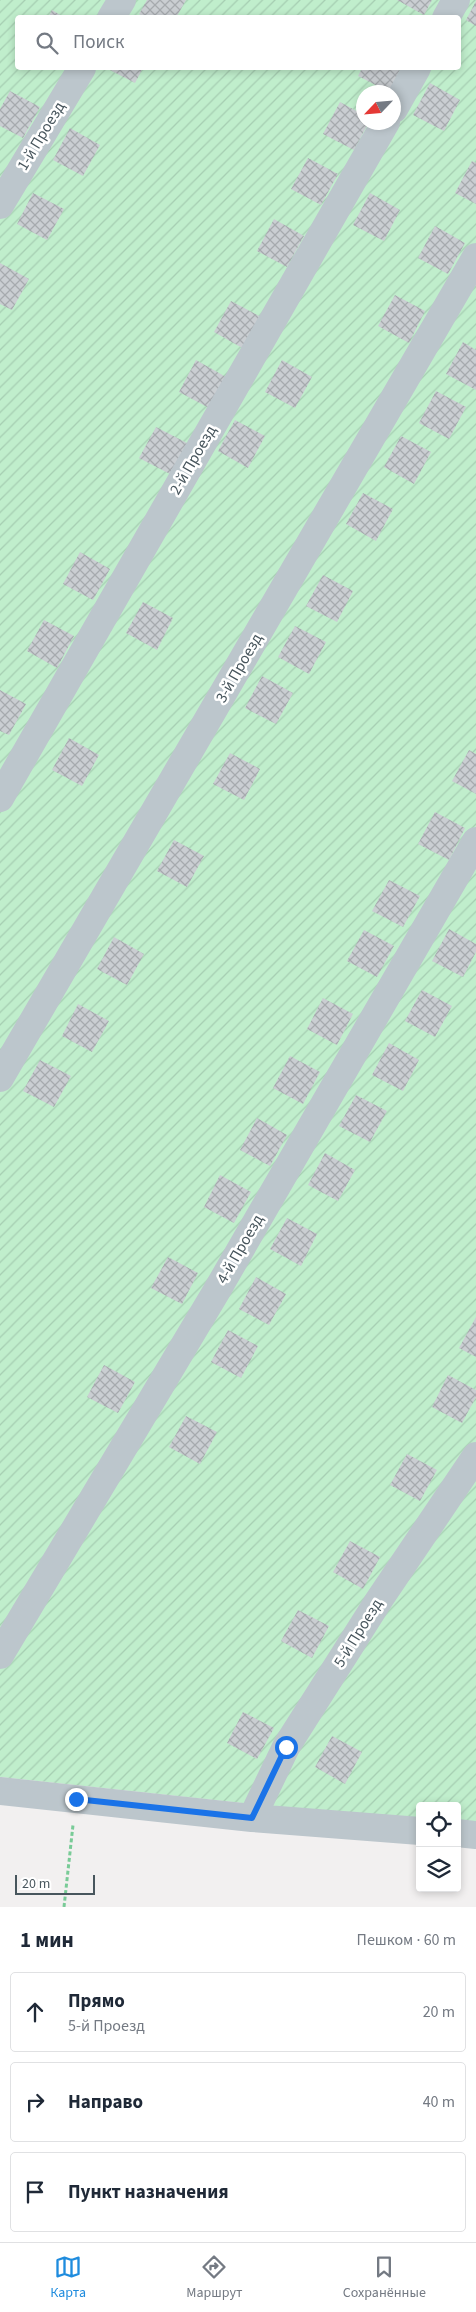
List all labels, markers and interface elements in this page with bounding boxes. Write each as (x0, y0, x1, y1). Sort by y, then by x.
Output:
search box (15, 15, 461, 70)
icon: search (33, 29, 61, 57)
text: Поиск (73, 29, 124, 56)
north arrow (356, 85, 401, 130)
street label: 1-й Проезд (12, 97, 70, 175)
street label: 2-й Проезд (164, 421, 222, 499)
street label: 3-й Проезд (210, 629, 268, 707)
street label: 4-й Проезд (211, 1210, 269, 1288)
street label: 5-й Проезд (328, 1594, 388, 1671)
route start (275, 1736, 298, 1759)
route end (65, 1788, 88, 1811)
map controls (416, 1802, 461, 1892)
button: locate (416, 1802, 461, 1847)
button: layers (416, 1847, 461, 1892)
scale bar (15, 1872, 95, 1895)
text: 20 m (22, 1874, 50, 1894)
text: 1 мин (20, 1925, 74, 1955)
text: Пешком · 60 m (357, 1929, 456, 1951)
text: Прямо (68, 1988, 125, 2015)
icon: ahead (21, 1998, 49, 2026)
text: 20 m (423, 2001, 455, 2023)
text: 5-й Проезд (68, 2015, 145, 2037)
icon: right (21, 2088, 49, 2116)
text: Направо (68, 2089, 143, 2116)
text: 40 m (423, 2091, 455, 2113)
icon: arrive (21, 2178, 49, 2206)
text: Пункт назначения (68, 2179, 229, 2206)
tab: Карта (50, 2253, 86, 2303)
tab: Маршрут (186, 2253, 242, 2303)
tab: Сохранённые (343, 2253, 426, 2303)

